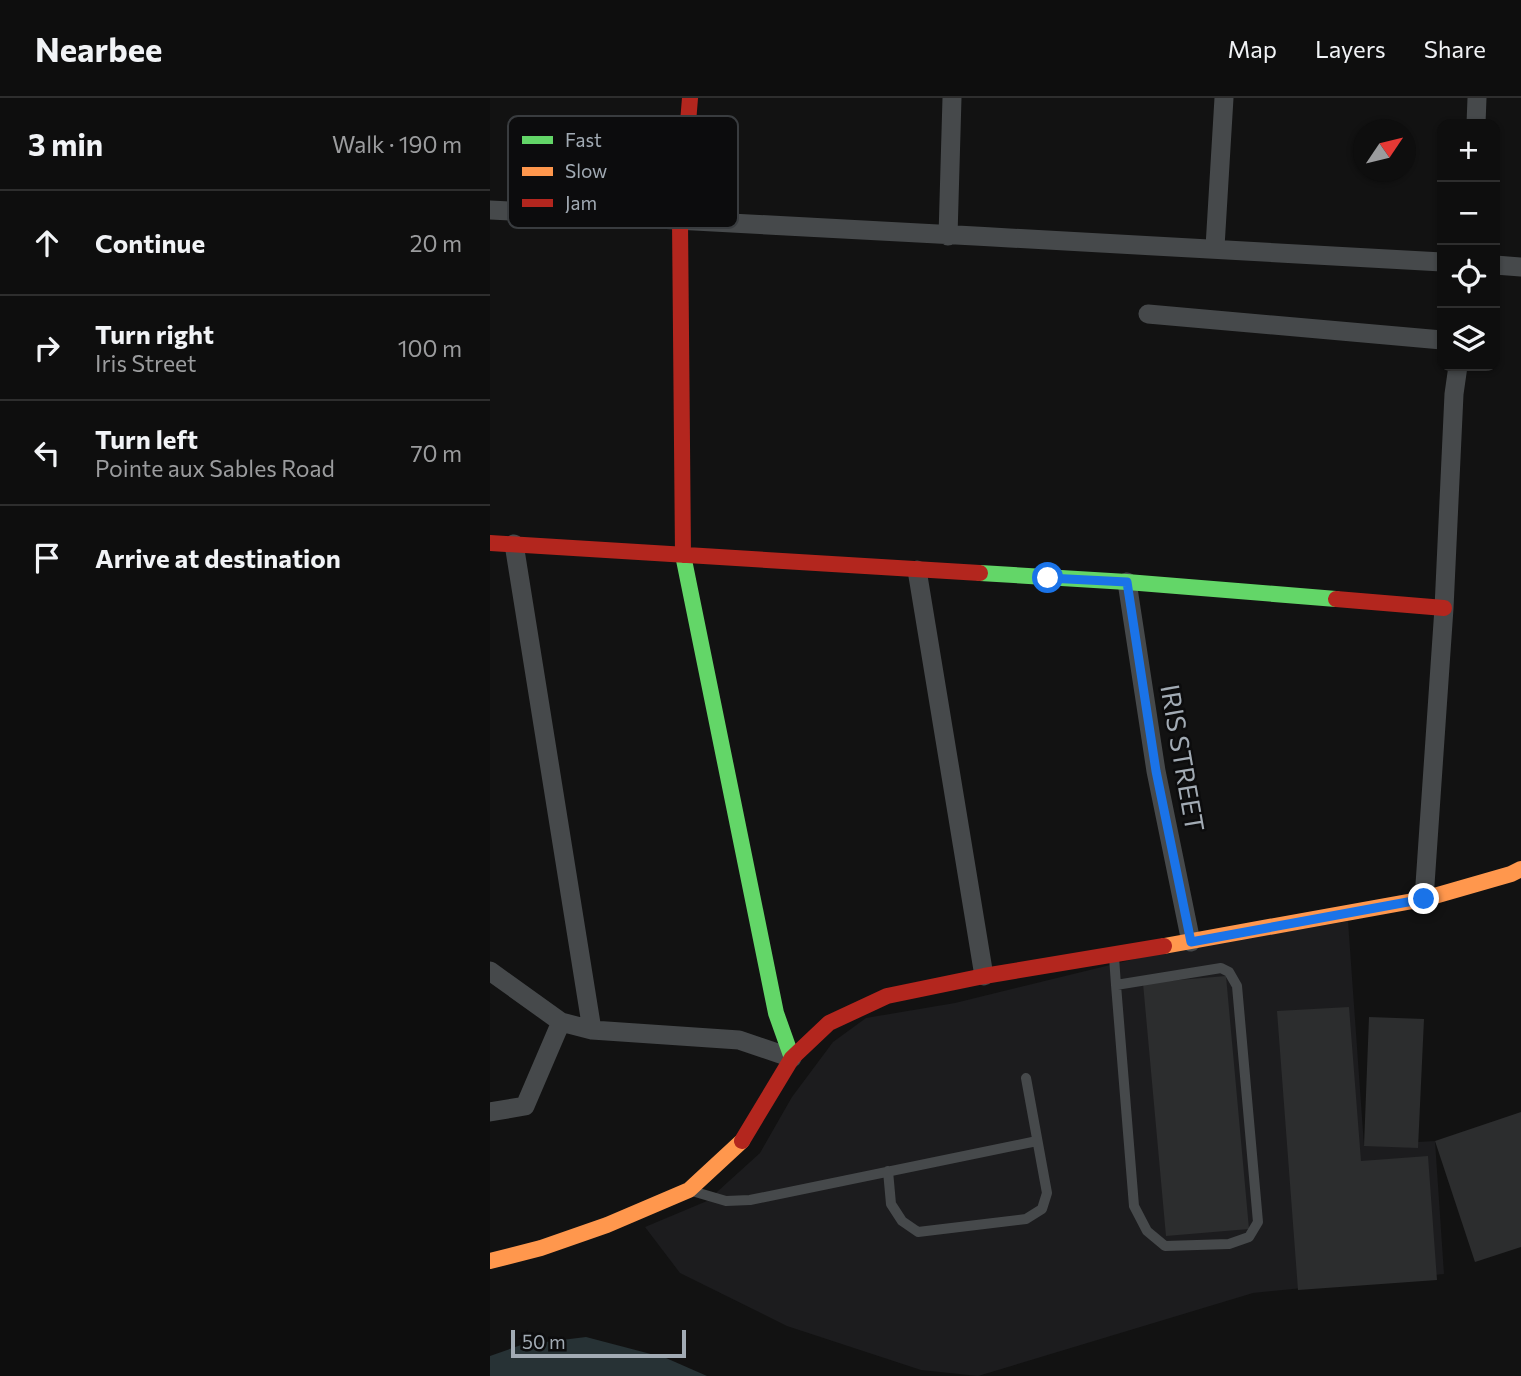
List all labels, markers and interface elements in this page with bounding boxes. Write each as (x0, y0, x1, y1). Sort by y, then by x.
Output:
text: Nearbee (35, 28, 162, 69)
text: Map (1228, 34, 1277, 63)
text: Layers (1315, 34, 1386, 63)
text: Share (1424, 34, 1486, 63)
legend (508, 116, 738, 228)
north arrow (1353, 119, 1416, 182)
map controls (1437, 119, 1500, 371)
button: + (1437, 119, 1500, 182)
text: 3 min (28, 125, 103, 162)
text: Fast (565, 128, 602, 151)
text: Walk · 190 m (332, 130, 462, 158)
text: Slow (565, 159, 607, 182)
button: − (1437, 182, 1500, 245)
text: Jam (565, 191, 597, 214)
icon: ahead (28, 224, 66, 262)
text: Continue (95, 227, 205, 258)
text: 20 m (410, 229, 462, 257)
button: locate (1437, 245, 1500, 308)
button: layers (1437, 308, 1500, 371)
text: Turn right (95, 318, 214, 349)
icon: right (28, 329, 66, 367)
text: 100 m (398, 334, 462, 362)
text: Iris Street (95, 349, 196, 377)
text: Turn left (95, 423, 198, 454)
icon: left (28, 434, 66, 472)
text: 70 m (410, 439, 462, 467)
text: Pointe aux Sables Road (95, 454, 335, 482)
icon: arrive (28, 539, 66, 577)
text: Arrive at destination (95, 542, 341, 573)
route start (1032, 562, 1063, 593)
street label: IRIS STREET (1155, 682, 1212, 834)
route end (1408, 883, 1439, 914)
scale bar (511, 1327, 686, 1359)
text: 50 m (522, 1330, 566, 1353)

